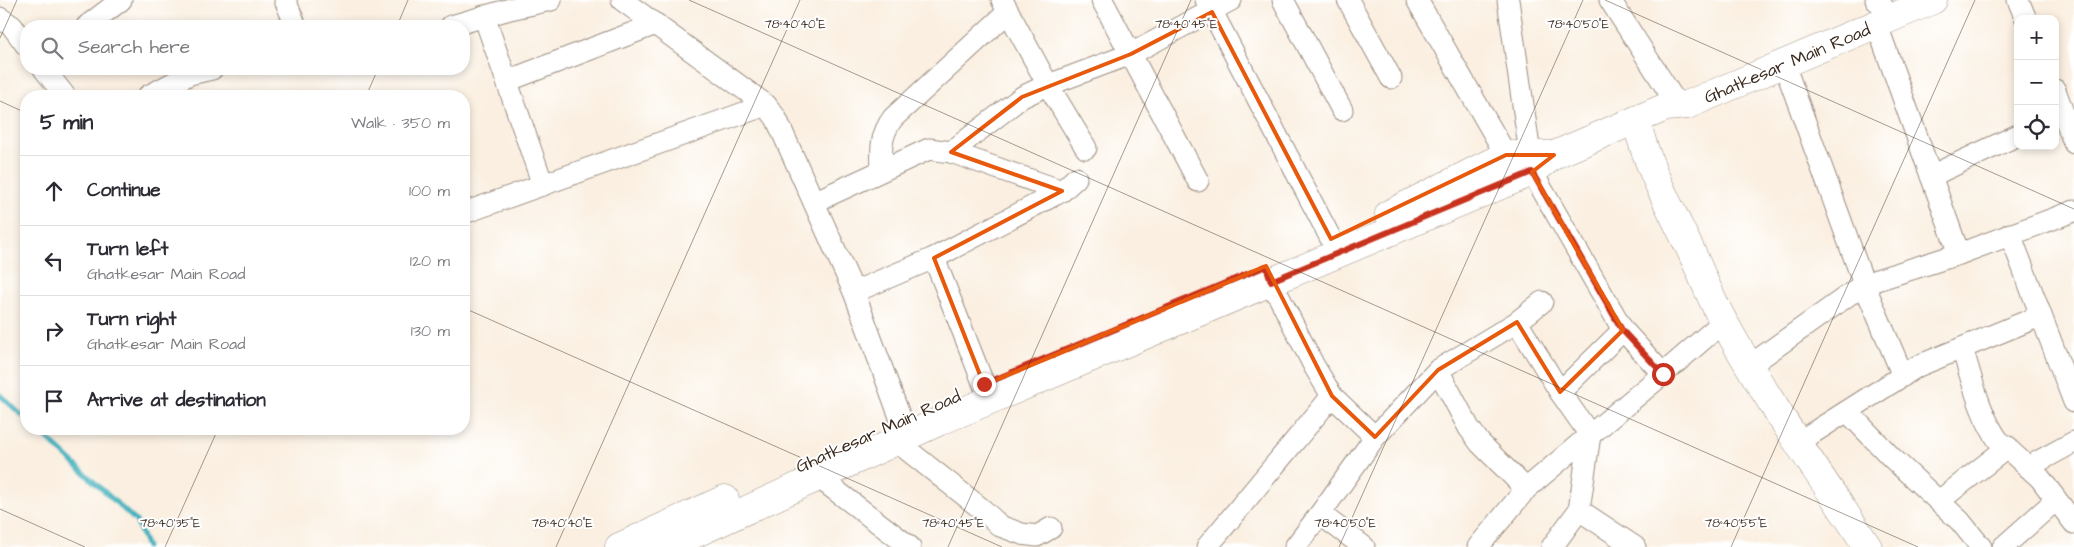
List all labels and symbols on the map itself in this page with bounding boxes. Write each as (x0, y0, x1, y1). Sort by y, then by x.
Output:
text: 78°40'40"E (764, 16, 826, 33)
text: 78°40'45"E (1155, 16, 1217, 33)
text: 78°40'50"E (1547, 16, 1609, 33)
street label: Ghatkesar Main Road (1700, 17, 1874, 110)
route start (1652, 363, 1675, 386)
route end (973, 373, 996, 396)
street label: Ghatkesar Main Road (792, 384, 965, 479)
text: 78°40'35"E (140, 515, 200, 532)
text: 78°40'40"E (531, 515, 593, 532)
text: 78°40'45"E (922, 515, 984, 532)
text: 78°40'50"E (1314, 515, 1376, 532)
text: 78°40'55"E (1705, 515, 1767, 532)

